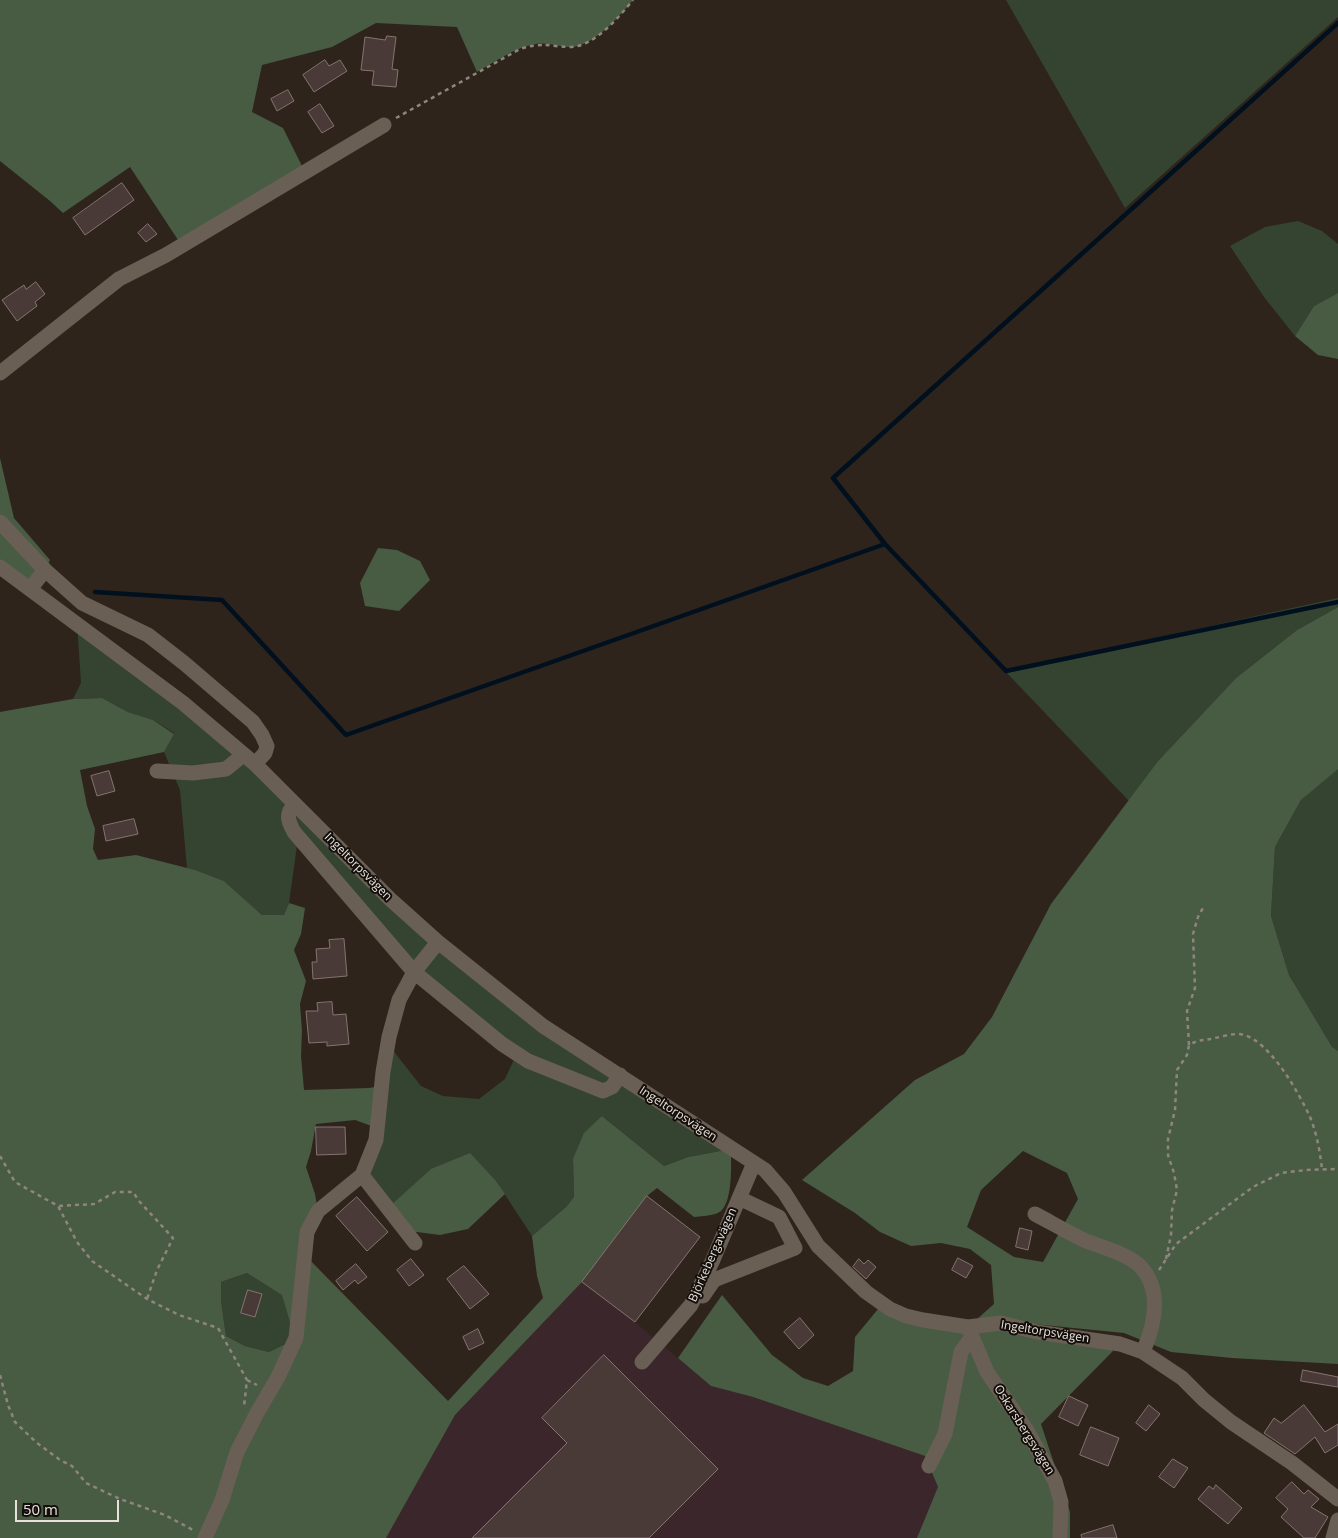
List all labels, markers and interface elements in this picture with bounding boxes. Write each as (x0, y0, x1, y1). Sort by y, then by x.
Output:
street label: Ingeltorpsvägen (321, 830, 395, 904)
street label: Ingeltorpsvägen (636, 1084, 720, 1144)
street label: Björkebergavägen (686, 1206, 740, 1304)
street label: Ingeltorpsvägen (1000, 1318, 1090, 1346)
street label: Oskarsbergsvägen (991, 1382, 1057, 1478)
scale bar (18, 1490, 121, 1522)
text: 50 m (23, 1499, 58, 1519)

